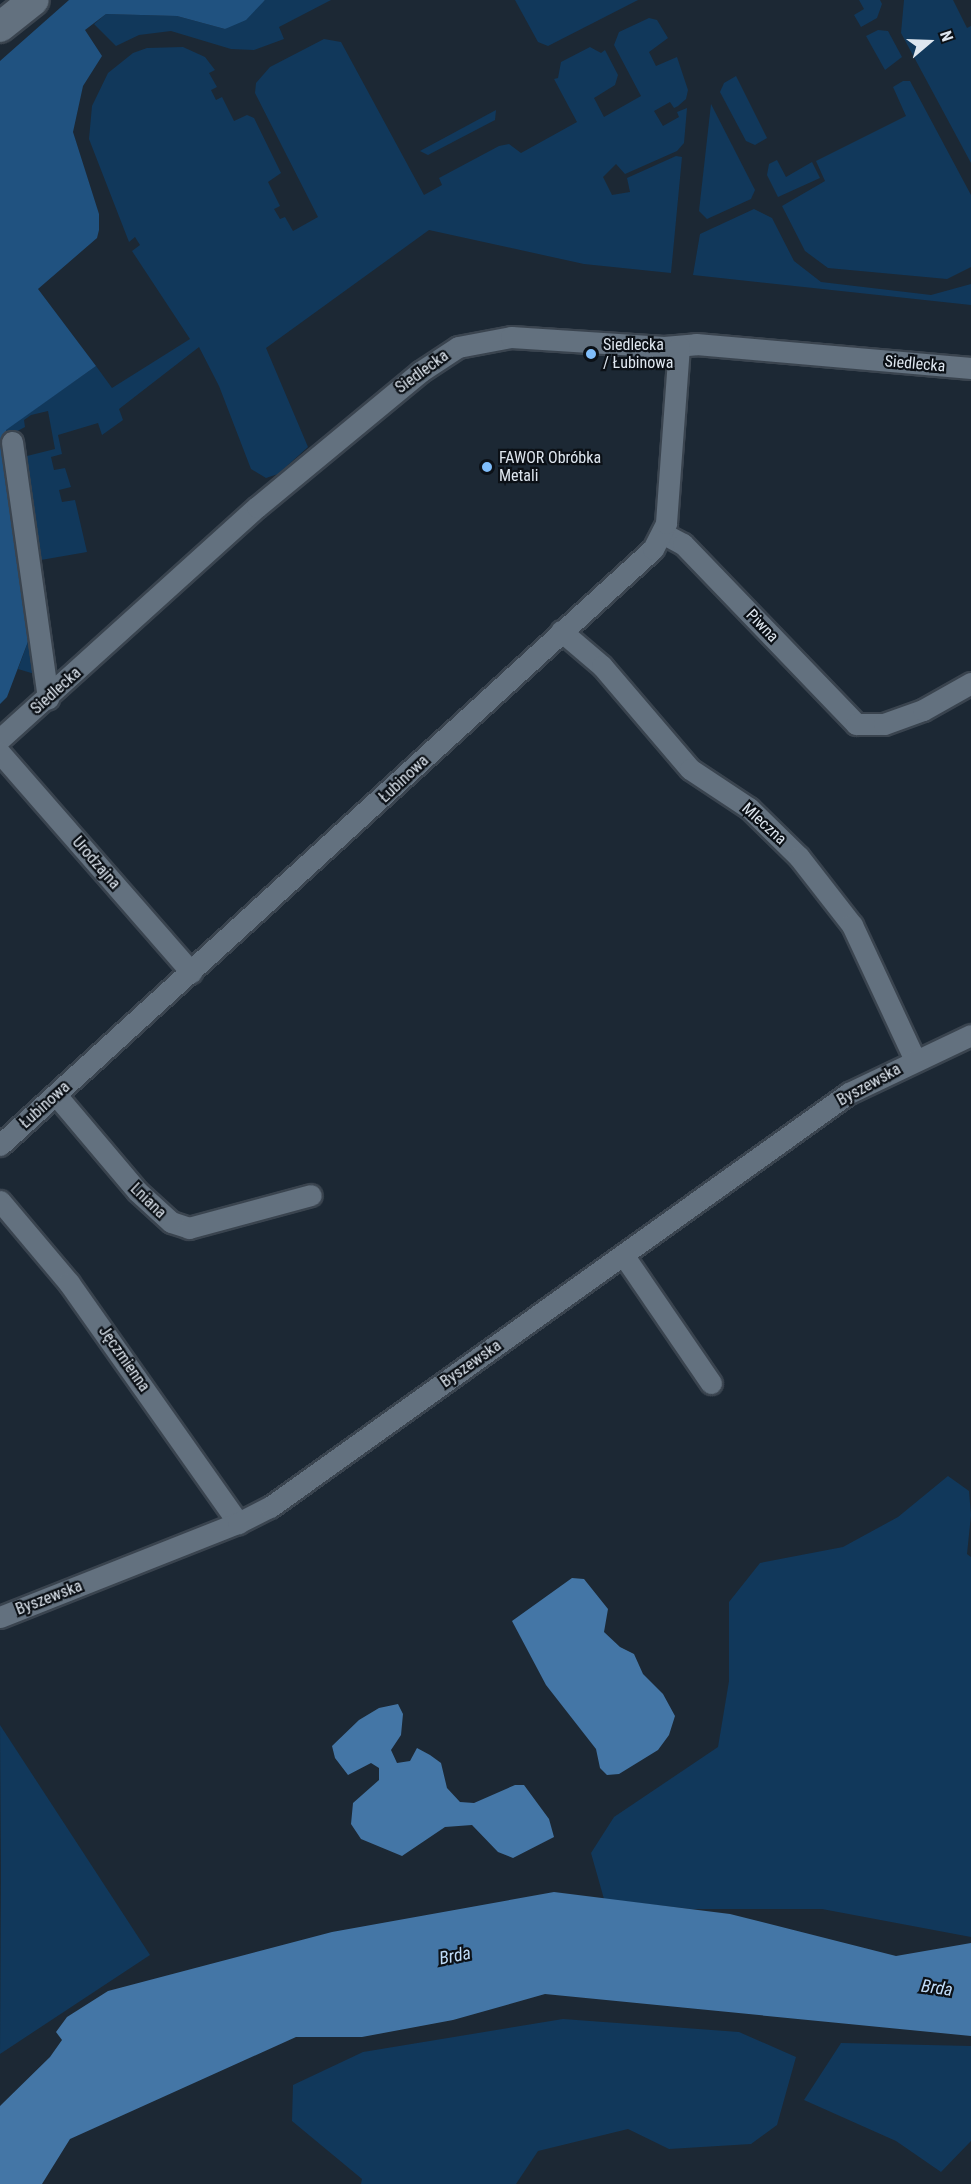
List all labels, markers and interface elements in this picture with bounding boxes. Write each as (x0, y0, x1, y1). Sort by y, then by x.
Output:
north arrow (899, 12, 959, 72)
text: N (936, 28, 957, 44)
place label: Siedlecka / Łubinowa (603, 335, 673, 373)
street label: Siedlecka (392, 346, 452, 398)
marker: Siedlecka / Łubinowa (584, 347, 598, 361)
street label: Siedlecka (884, 352, 946, 376)
place label: FAWOR Obróbka Metali (499, 448, 601, 486)
marker: FAWOR Obróbka Metali (480, 460, 494, 474)
street label: Piwna (742, 606, 782, 646)
street label: Siedlecka (27, 664, 85, 718)
street label: Łubinowa (375, 751, 433, 807)
street label: Mleczna (738, 799, 790, 849)
street label: Urodzajna (68, 833, 124, 893)
street label: Byszewska (834, 1060, 904, 1110)
street label: Łubinowa (16, 1078, 74, 1132)
street label: Lniana (126, 1179, 170, 1223)
street label: Jęczmienna (94, 1322, 154, 1396)
street label: Byszewska (437, 1336, 505, 1392)
street label: Byszewska (13, 1577, 85, 1619)
water label: Brda (437, 1942, 473, 1970)
water label: Brda (920, 1975, 954, 2001)

